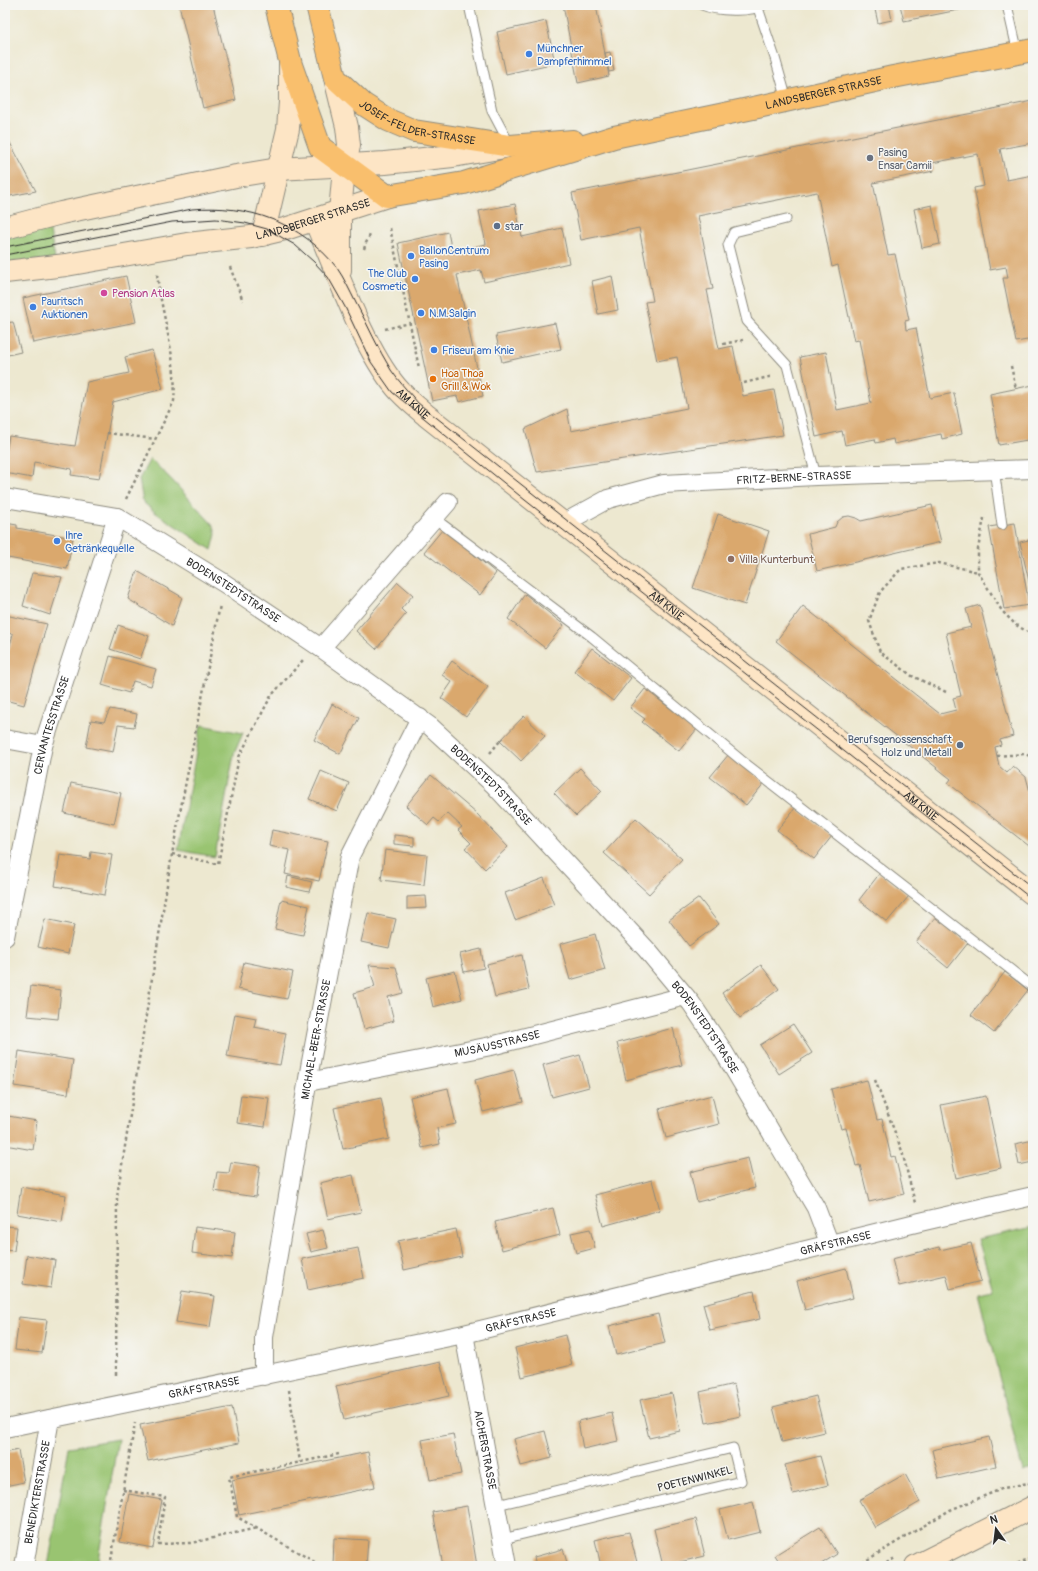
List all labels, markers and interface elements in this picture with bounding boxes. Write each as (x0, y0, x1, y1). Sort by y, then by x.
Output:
place label: Münchner Dampferhimmel (537, 42, 612, 68)
marker: Münchner Dampferhimmel (524, 49, 534, 59)
street label: LANDSBERGER STRASSE (764, 73, 883, 112)
street label: JOSEF-FELDER-STRASSE (357, 97, 477, 147)
place label: Pasing Ensar Camii (878, 146, 932, 172)
marker: Pasing Ensar Camii (865, 153, 875, 163)
street label: LANDSBERGER STRASSE (254, 195, 372, 242)
place label: star (505, 220, 523, 233)
marker: star (492, 221, 502, 231)
place label: BallonCentrum Pasing (419, 244, 489, 270)
marker: BallonCentrum Pasing (406, 251, 416, 261)
place label: The Club Cosmetic (362, 267, 407, 293)
marker: The Club Cosmetic (410, 274, 420, 284)
place label: Pension Atlas (112, 287, 175, 300)
marker: Pension Atlas (99, 288, 109, 298)
place label: Pauritsch Auktionen (41, 295, 88, 321)
marker: Pauritsch Auktionen (28, 302, 38, 312)
place label: N.M.Salgin (429, 307, 476, 320)
marker: N.M.Salgin (416, 308, 426, 318)
place label: Friseur am Knie (442, 344, 515, 357)
marker: Friseur am Knie (429, 345, 439, 355)
place label: Hoa Thoa Grill & Wok (441, 367, 491, 393)
marker: Hoa Thoa Grill & Wok (428, 374, 438, 384)
street label: AM KNIE (394, 385, 433, 422)
street label: FRITZ-BERNE-STRASSE (736, 468, 852, 487)
place label: Ihre Getränkequelle (65, 529, 135, 555)
marker: Ihre Getränkequelle (52, 536, 62, 546)
place label: Villa Kunterbunt (739, 553, 814, 566)
marker: Villa Kunterbunt (726, 554, 736, 564)
street label: BODENSTEDTSTRASSE (184, 555, 283, 626)
street label: AM KNIE (647, 587, 687, 623)
street label: CERVANTESSTRASSE (31, 674, 72, 776)
place label: Berufsgenossenschaft Holz und Metall (848, 733, 953, 759)
marker: Berufsgenossenschaft Holz und Metall (955, 740, 965, 750)
street label: BODENSTEDTSTRASSE (448, 742, 535, 828)
street label: AM KNIE (901, 788, 941, 823)
street label: MICHAEL-BEER-STRASSE (298, 978, 333, 1100)
street label: BODENSTEDTSTRASSE (669, 978, 742, 1076)
street label: MUSÄUSSTRASSE (453, 1027, 541, 1060)
street label: GRÄFSTRASSE (799, 1228, 872, 1258)
street label: GRÄFSTRASSE (484, 1305, 558, 1335)
street label: GRÄFSTRASSE (167, 1374, 241, 1401)
street label: AICHERSTRASSE (472, 1409, 499, 1491)
street label: BENEDIKTERSTRASSE (22, 1439, 53, 1545)
street label: POETENWINKEL (656, 1463, 734, 1495)
north arrow (976, 1509, 1016, 1549)
text: N (989, 1512, 999, 1527)

